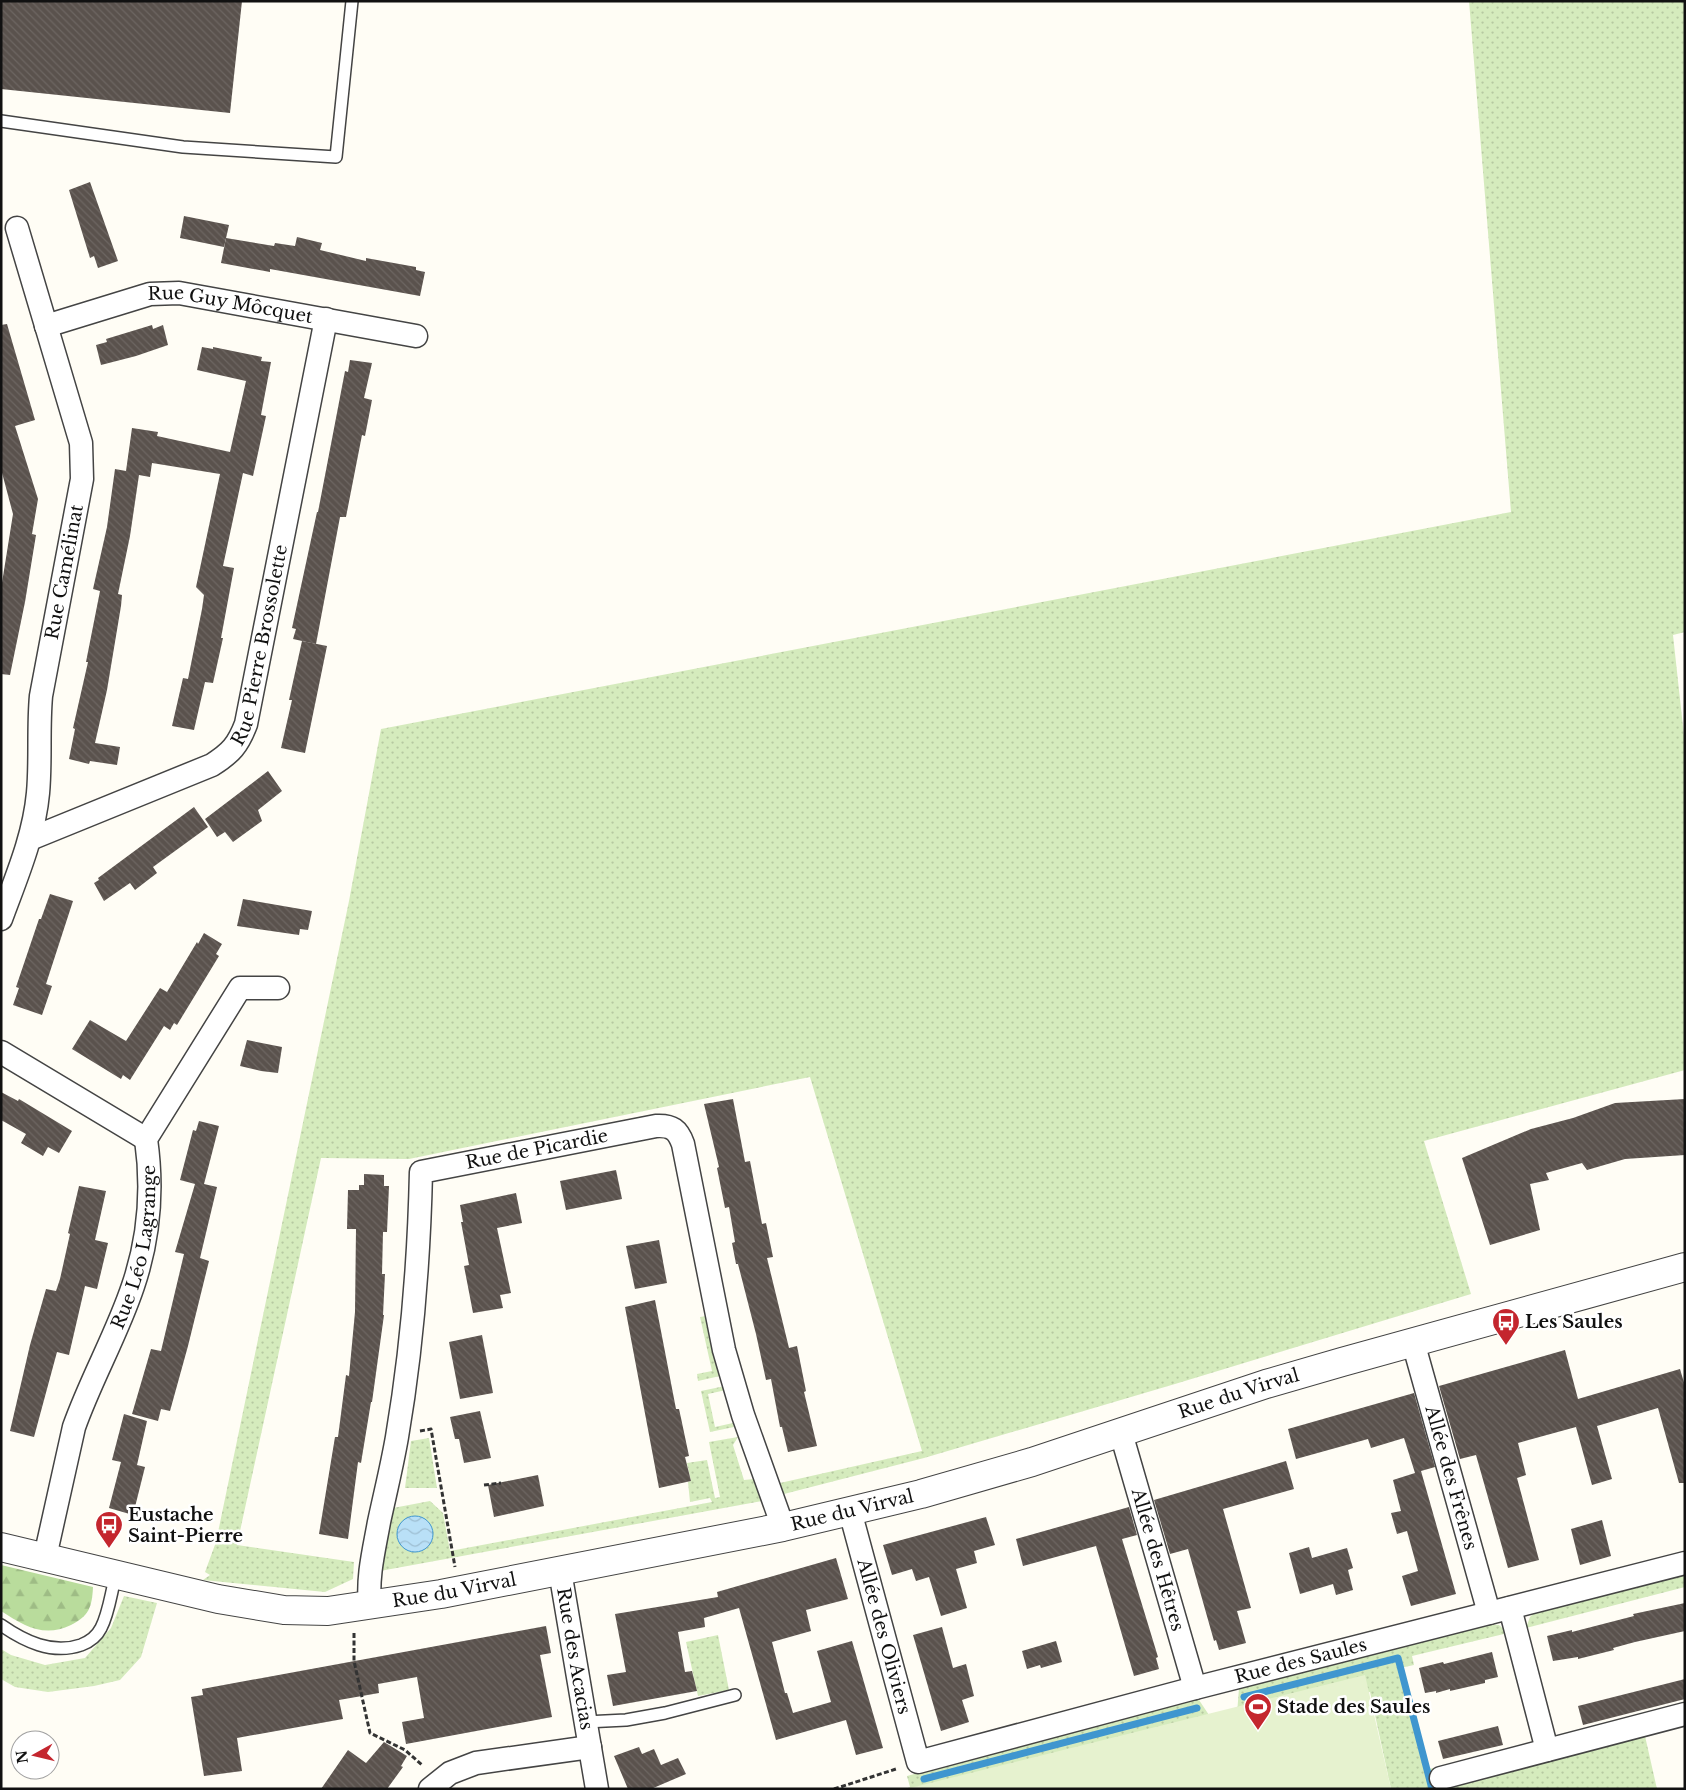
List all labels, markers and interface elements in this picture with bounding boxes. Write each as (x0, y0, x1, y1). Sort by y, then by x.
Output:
street label: Rue Guy Môcquet (147, 282, 315, 328)
street label: Rue Camélinat (41, 502, 88, 641)
street label: Rue Pierre Brossolette (227, 543, 292, 750)
street label: Rue de Picardie (464, 1125, 610, 1174)
street label: Rue Léo Lagrange (107, 1164, 160, 1332)
bus stop icon: Les Saules (1491, 1307, 1521, 1346)
place label: Les Saules (1525, 1311, 1623, 1333)
street label: Rue du Virval (1175, 1364, 1302, 1423)
street label: Allée des Frênes (1420, 1402, 1482, 1552)
street label: Rue du Virval (789, 1485, 916, 1536)
street label: Allée des Hêtres (1126, 1485, 1189, 1634)
place label: Eustache Saint-Pierre (128, 1504, 243, 1547)
bus stop icon: Eustache Saint-Pierre (94, 1510, 124, 1549)
street label: Allée des Oliviers (852, 1555, 916, 1717)
street label: Rue du Virval (391, 1568, 518, 1612)
street label: Rue des Acacias (552, 1586, 598, 1732)
street label: Rue des Saules (1232, 1634, 1369, 1688)
sports icon: Stade des Saules (1243, 1692, 1273, 1731)
place label: Stade des Saules (1277, 1696, 1430, 1718)
north arrow (10, 1730, 60, 1780)
text: N (12, 1749, 32, 1765)

